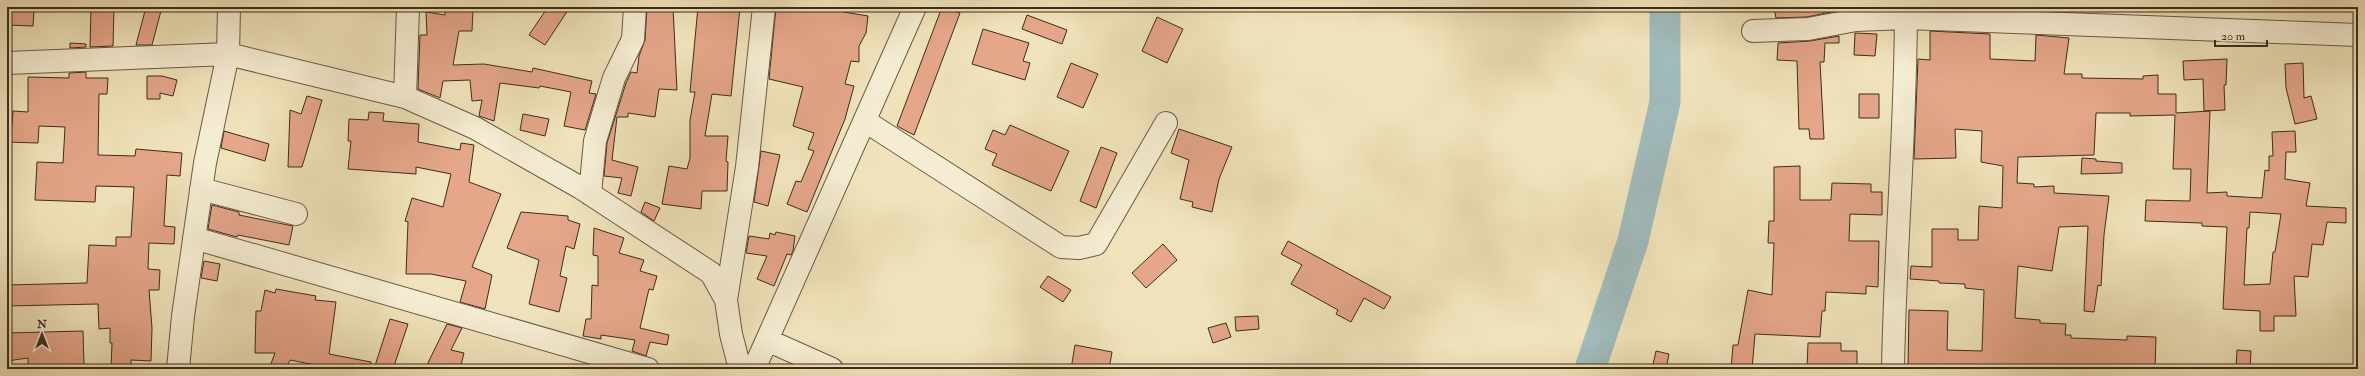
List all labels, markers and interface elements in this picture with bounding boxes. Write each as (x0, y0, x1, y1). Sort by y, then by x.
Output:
scale bar (2215, 22, 2267, 48)
text: 20 m (2221, 29, 2246, 44)
north arrow (22, 314, 62, 354)
text: N (36, 318, 48, 331)

